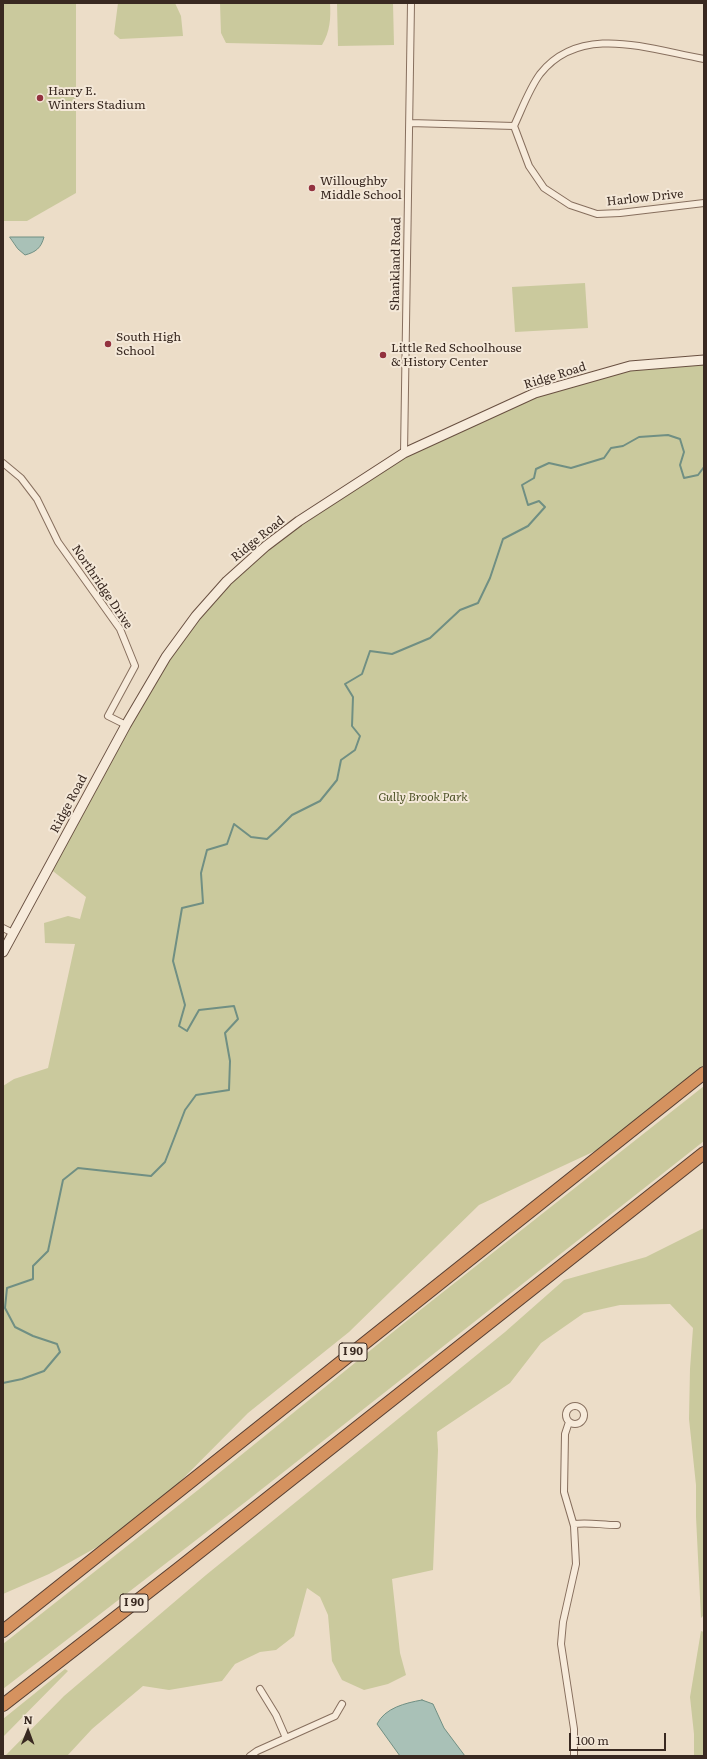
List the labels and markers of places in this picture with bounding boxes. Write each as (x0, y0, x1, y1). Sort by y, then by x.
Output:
place label: Harry E. Winters Stadium (48, 84, 146, 112)
marker: Harry E. Winters Stadium (35, 93, 45, 103)
place label: Willoughby Middle School (320, 174, 402, 202)
marker: Willoughby Middle School (307, 183, 317, 193)
place label: South High School (116, 330, 181, 358)
marker: South High School (103, 339, 113, 349)
place label: Little Red Schoolhouse & History Center (391, 341, 522, 369)
marker: Little Red Schoolhouse & History Center (378, 350, 388, 360)

